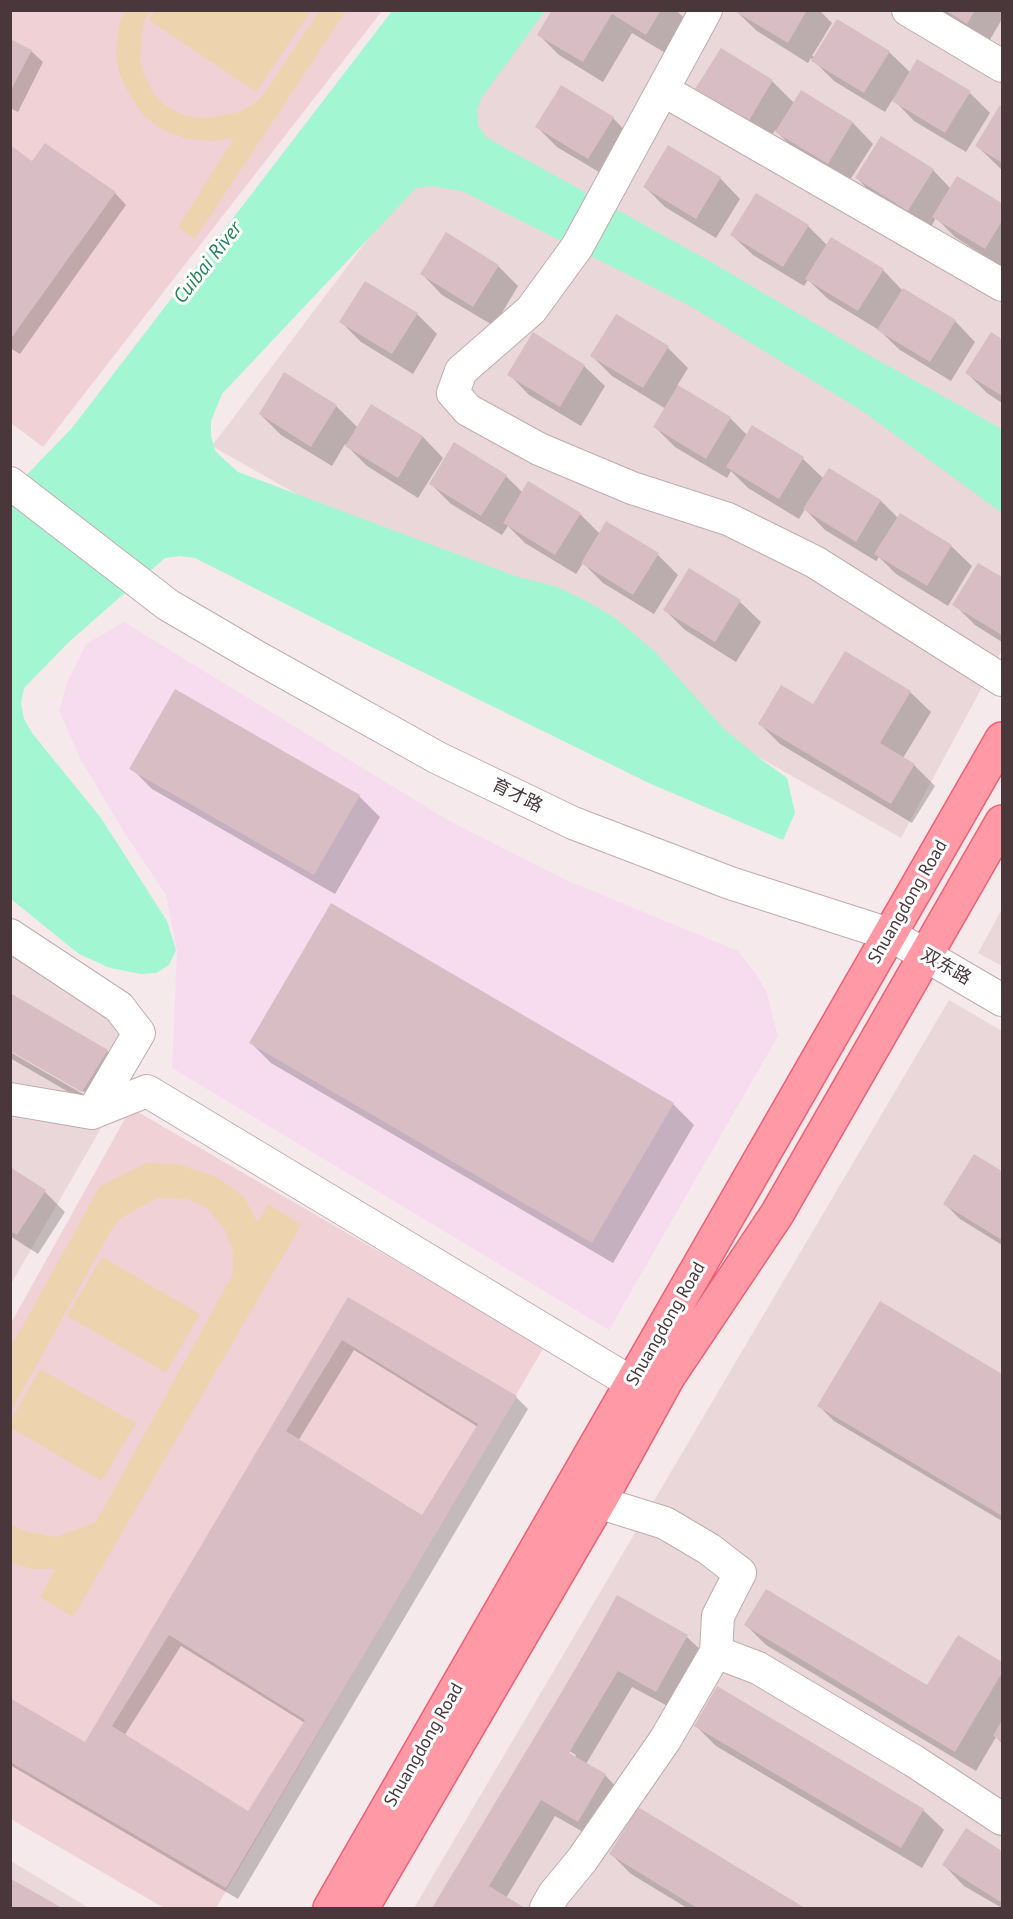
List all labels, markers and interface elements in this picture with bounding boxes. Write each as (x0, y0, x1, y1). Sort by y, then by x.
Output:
water label: Cuibai River (169, 217, 247, 309)
street label: 育才路 (488, 774, 546, 818)
street label: Shuangdong Road (864, 836, 952, 968)
street label: 双东路 (917, 944, 975, 990)
street label: Shuangdong Road (622, 1258, 710, 1390)
street label: Shuangdong Road (380, 1679, 468, 1811)

